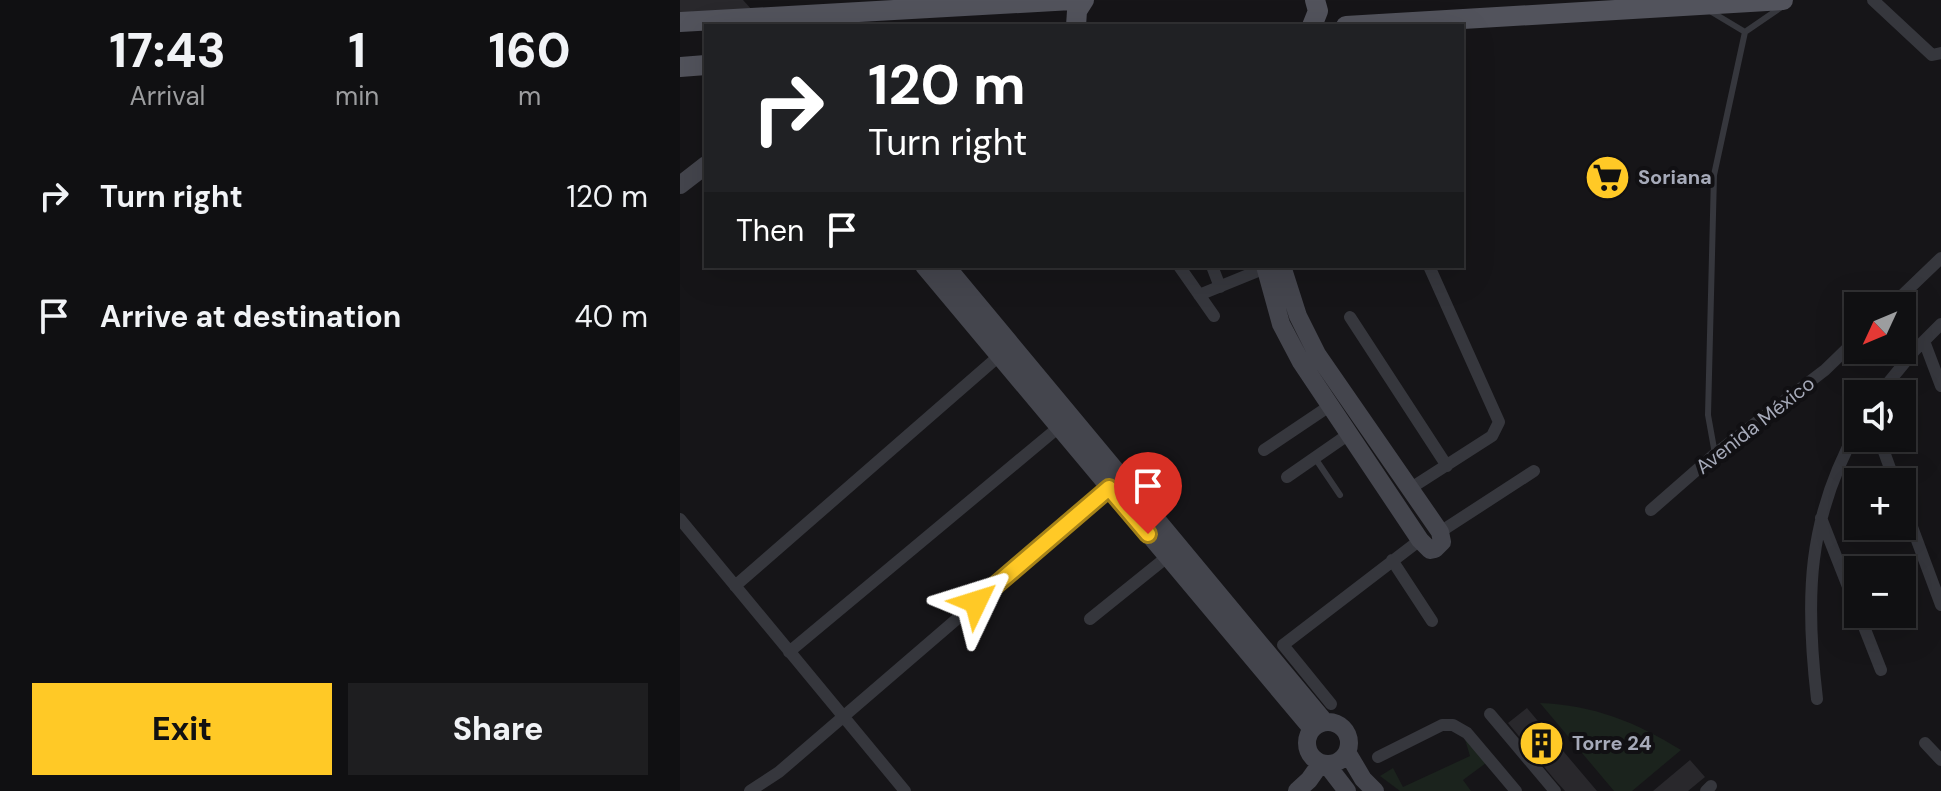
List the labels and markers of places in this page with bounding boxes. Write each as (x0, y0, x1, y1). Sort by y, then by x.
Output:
supermarket icon: Soriana (1583, 153, 1631, 201)
place label: Soriana (1638, 164, 1712, 190)
pin (1114, 452, 1182, 534)
building icon: Torre 24 (1517, 719, 1565, 767)
place label: Torre 24 (1572, 730, 1652, 756)

